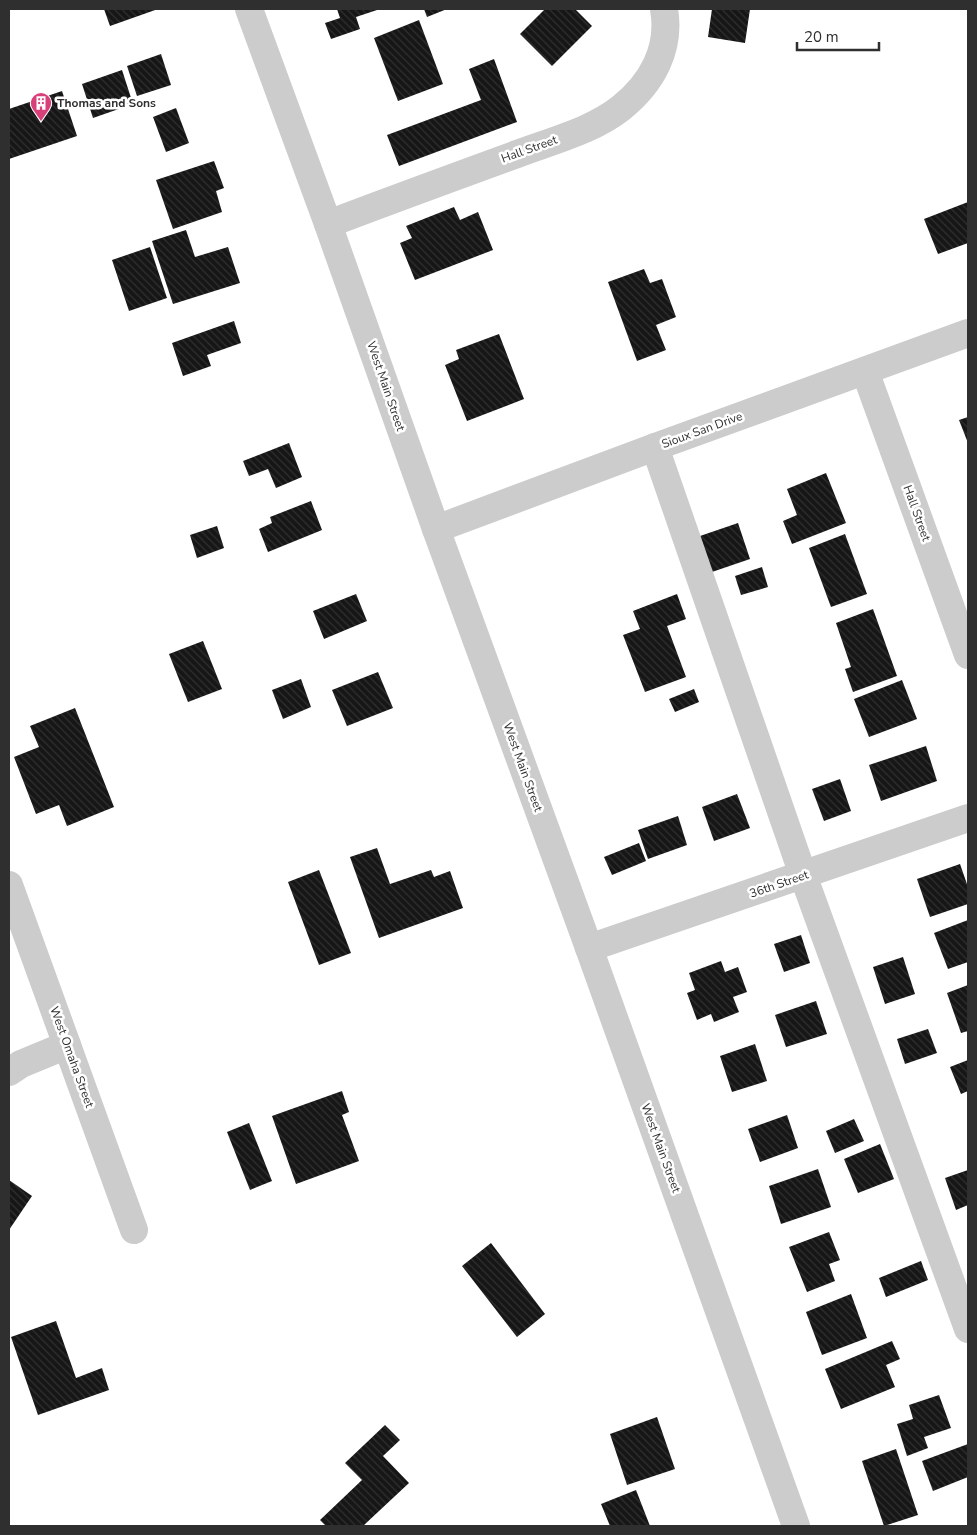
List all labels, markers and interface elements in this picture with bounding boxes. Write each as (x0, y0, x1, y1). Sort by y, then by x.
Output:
scale bar (797, 20, 880, 52)
text: 20 m (804, 27, 839, 47)
building icon: Thomas and Sons (29, 91, 53, 122)
place label: Thomas and Sons (57, 95, 156, 111)
street label: Hall Street (499, 131, 560, 167)
street label: West Main Street (363, 339, 409, 434)
street label: Sioux San Drive (659, 408, 745, 452)
street label: Hall Street (899, 483, 935, 544)
street label: West Main Street (499, 720, 547, 815)
street label: 36th Street (747, 866, 811, 902)
street label: West Omaha Street (46, 1004, 98, 1111)
street label: West Main Street (637, 1101, 685, 1196)

